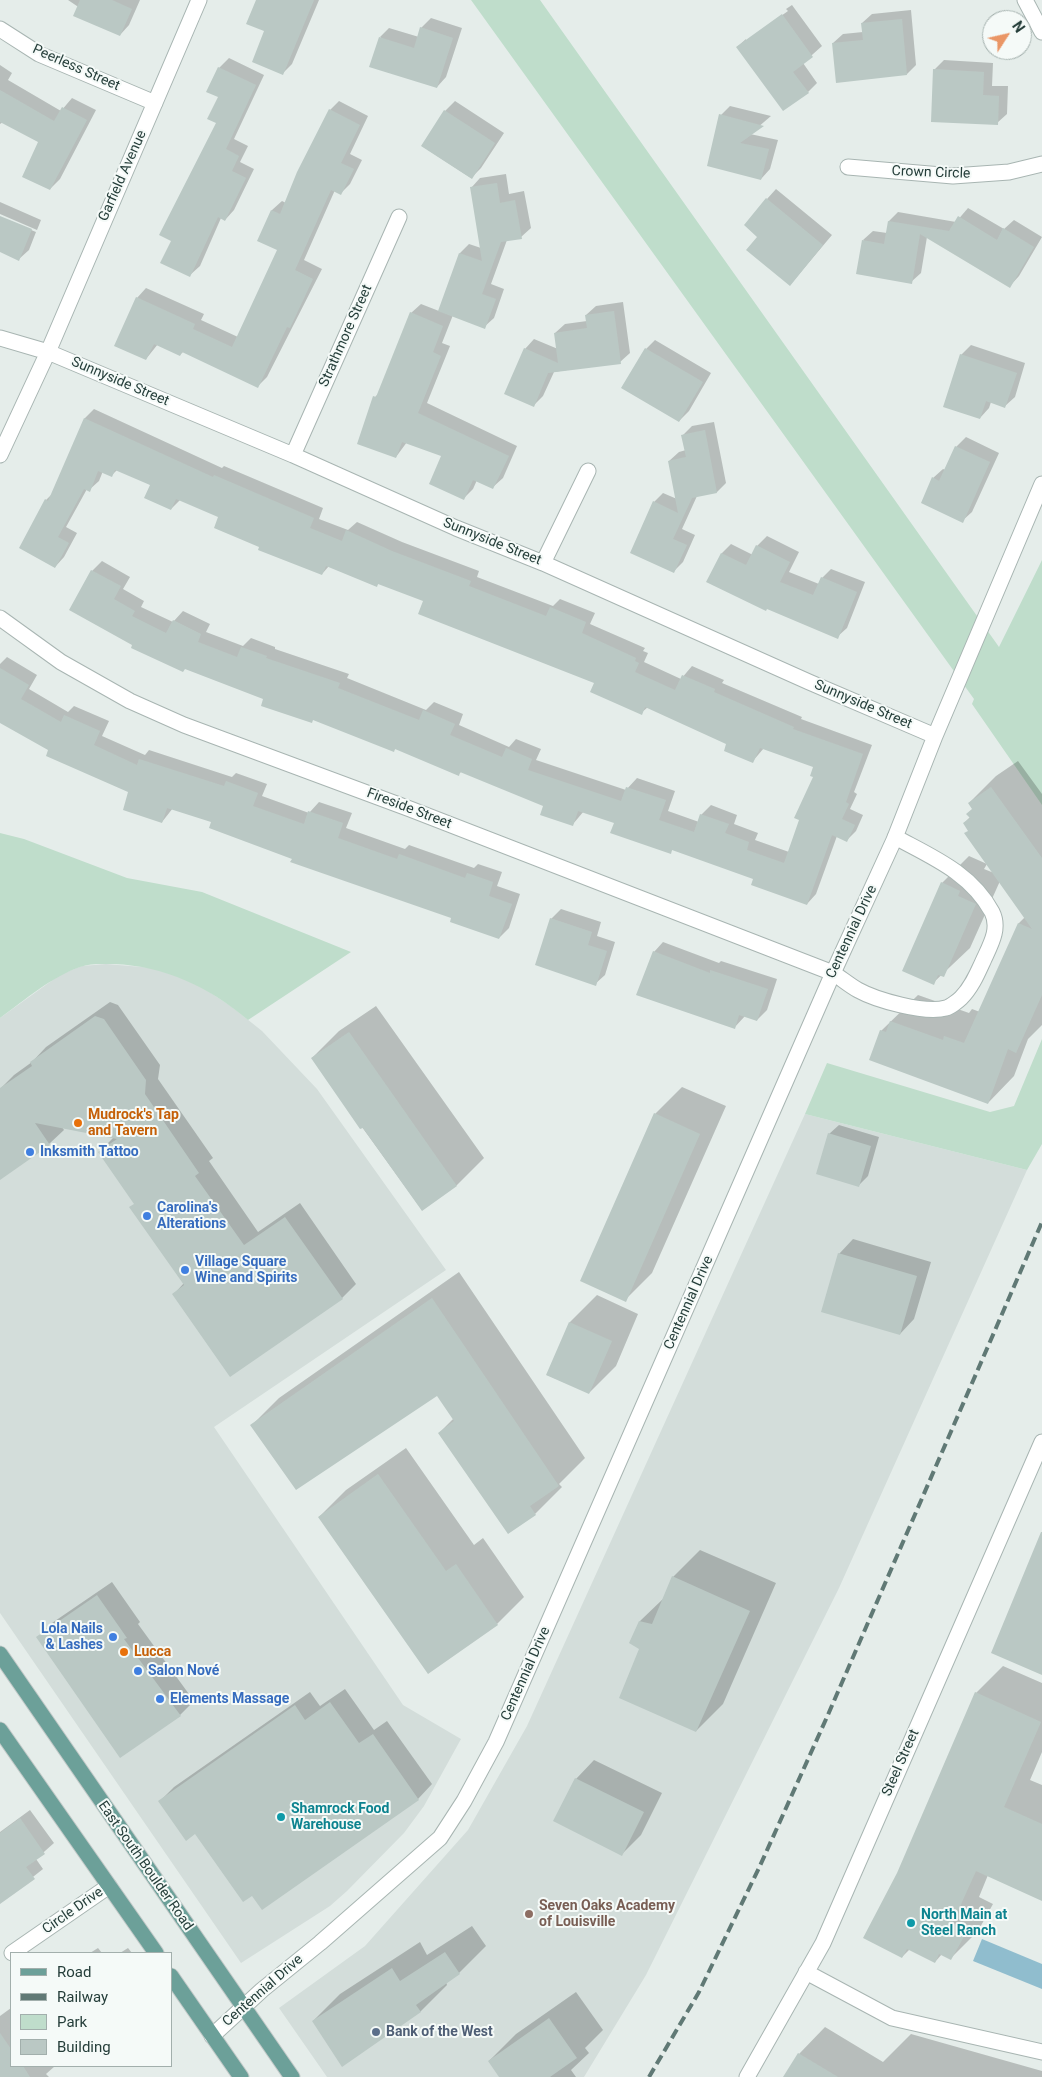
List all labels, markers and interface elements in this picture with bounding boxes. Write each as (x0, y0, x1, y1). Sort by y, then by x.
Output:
north arrow (982, 10, 1032, 60)
text: N (1009, 18, 1028, 36)
street label: Peerless Street (30, 41, 122, 95)
street label: Garfield Avenue (95, 128, 151, 224)
street label: Crown Circle (891, 163, 971, 183)
street label: Strathmore Street (316, 282, 376, 390)
street label: Sunnyside Street (69, 354, 171, 410)
street label: Sunnyside Street (440, 515, 544, 569)
street label: Sunnyside Street (812, 677, 914, 733)
street label: Fireside Street (364, 785, 454, 833)
street label: Centennial Drive (823, 883, 881, 981)
place label: Mudrock's Tap and Tavern (88, 1107, 179, 1140)
marker: Mudrock's Tap and Tavern (72, 1117, 84, 1129)
place label: Inksmith Tattoo (40, 1144, 139, 1160)
marker: Inksmith Tattoo (24, 1146, 36, 1158)
place label: Carolina's Alterations (157, 1200, 226, 1232)
marker: Carolina's Alterations (141, 1210, 153, 1222)
street label: Centennial Drive (661, 1253, 717, 1353)
place label: Village Square Wine and Spirits (195, 1254, 298, 1286)
marker: Village Square Wine and Spirits (179, 1264, 191, 1276)
place label: Lola Nails & Lashes (41, 1621, 103, 1654)
street label: Centennial Drive (498, 1624, 554, 1724)
marker: Lola Nails & Lashes (107, 1631, 119, 1643)
place label: Lucca (134, 1644, 171, 1660)
marker: Lucca (118, 1646, 130, 1658)
place label: Salon Nové (148, 1663, 219, 1679)
marker: Salon Nové (132, 1665, 144, 1677)
place label: Elements Massage (170, 1691, 289, 1707)
marker: Elements Massage (154, 1693, 166, 1705)
street label: Steel Street (879, 1727, 923, 1799)
street label: East South Boulder Road (94, 1798, 196, 1934)
place label: Shamrock Food Warehouse (291, 1801, 389, 1834)
marker: Shamrock Food Warehouse (275, 1811, 287, 1823)
street label: Circle Drive (39, 1884, 107, 1938)
place label: Seven Oaks Academy of Louisville (539, 1898, 675, 1930)
place label: North Main at Steel Ranch (921, 1907, 1007, 1940)
marker: Seven Oaks Academy of Louisville (523, 1908, 535, 1920)
marker: North Main at Steel Ranch (905, 1917, 917, 1929)
legend (10, 1952, 172, 2067)
street label: Centennial Drive (219, 1952, 307, 2030)
text: Road (57, 1963, 91, 1981)
text: Railway (57, 1988, 108, 2006)
text: Park (57, 2013, 87, 2031)
place label: Bank of the West (386, 2024, 493, 2040)
marker: Bank of the West (370, 2026, 382, 2038)
text: Building (57, 2038, 111, 2056)

